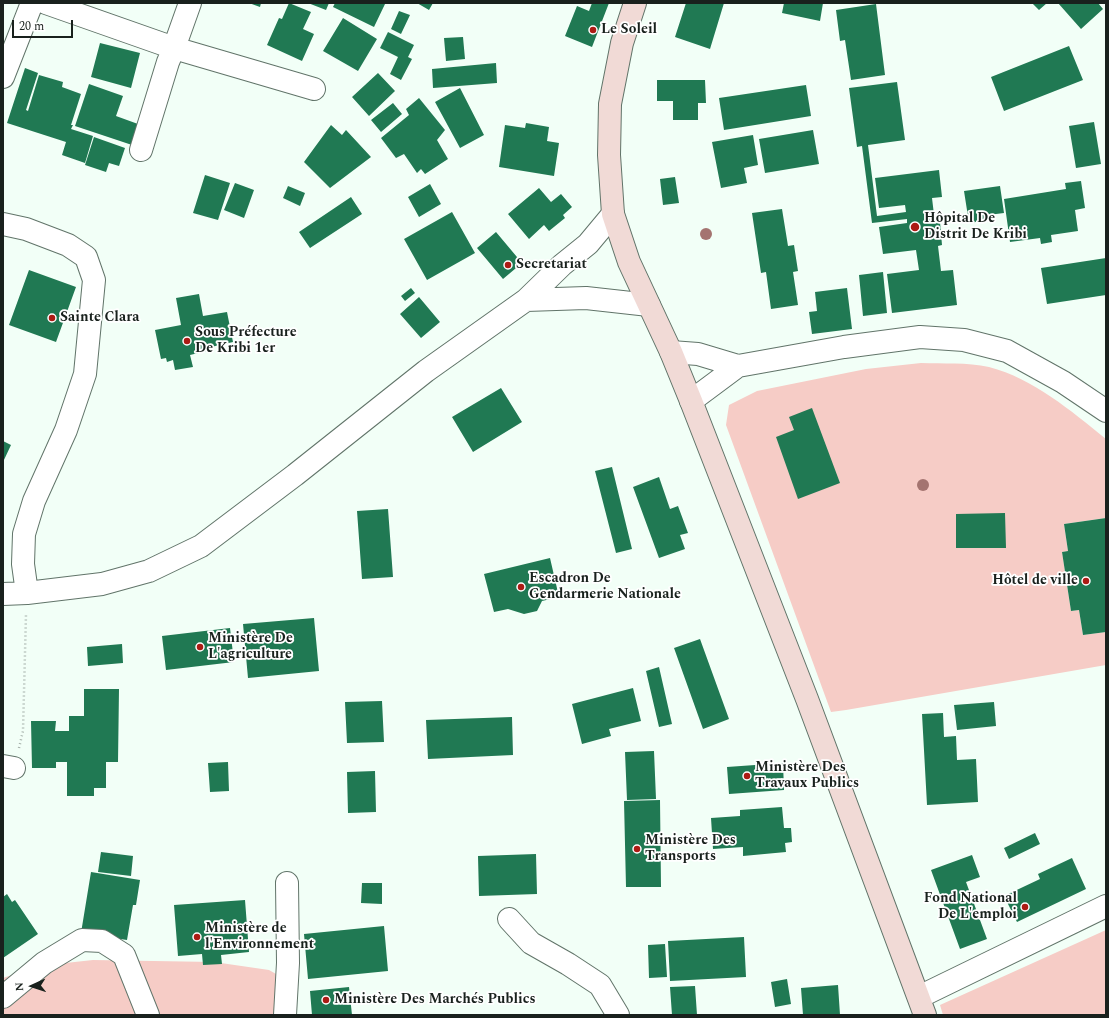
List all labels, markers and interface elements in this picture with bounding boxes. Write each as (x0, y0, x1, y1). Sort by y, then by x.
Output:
scale bar (14, 12, 75, 38)
text: 20 m (19, 17, 44, 36)
place label: Le Soleil (601, 22, 657, 38)
marker: Le Soleil (588, 25, 598, 35)
place label: Hôpital De Distrit De Kribi (924, 211, 1027, 244)
marker: Hôpital De Distrit De Kribi (909, 221, 921, 233)
place label: Secretariat (516, 257, 587, 273)
marker: Secretariat (503, 260, 513, 270)
place label: Sainte Clara (60, 310, 139, 326)
marker: Sainte Clara (47, 313, 57, 323)
place label: Sous Préfecture De Kribi 1er (195, 325, 297, 358)
marker: Sous Préfecture De Kribi 1er (182, 336, 192, 346)
place label: Escadron De Gendarmerie Nationale (529, 571, 681, 604)
place label: Hôtel de ville (992, 573, 1078, 589)
marker: Hôtel de ville (1081, 576, 1091, 586)
marker: Escadron De Gendarmerie Nationale (516, 582, 526, 592)
place label: Ministère De L'agriculture (208, 631, 293, 664)
marker: Ministère De L'agriculture (195, 642, 205, 652)
place label: Ministère Des Travaux Publics (755, 760, 859, 792)
marker: Ministère Des Travaux Publics (742, 771, 752, 781)
place label: Ministère Des Transports (645, 833, 736, 866)
marker: Ministère Des Transports (632, 844, 642, 854)
place label: Fond National De L'emploi (924, 891, 1017, 924)
marker: Fond National De L'emploi (1020, 902, 1030, 912)
place label: Ministère de l'Environnement (205, 921, 314, 954)
marker: Ministère de l'Environnement (192, 932, 202, 942)
north arrow (12, 966, 52, 1006)
text: N (11, 982, 28, 992)
place label: Ministère Des Marchés Publics (334, 992, 536, 1008)
marker: Ministère Des Marchés Publics (321, 995, 331, 1005)

